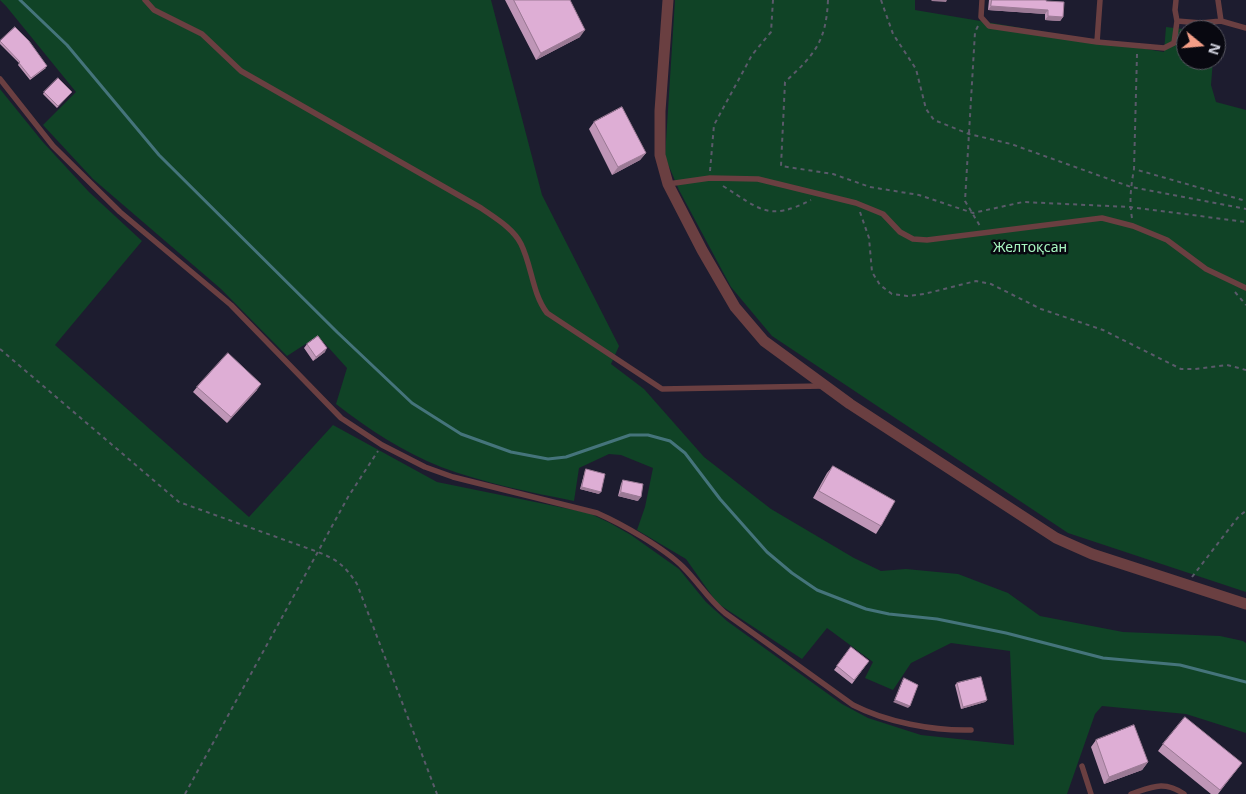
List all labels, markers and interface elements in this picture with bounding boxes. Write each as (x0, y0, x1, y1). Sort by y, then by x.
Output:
north arrow (1176, 20, 1226, 70)
text: N (1204, 41, 1226, 57)
park label: Желтоқсан (993, 240, 1067, 256)

